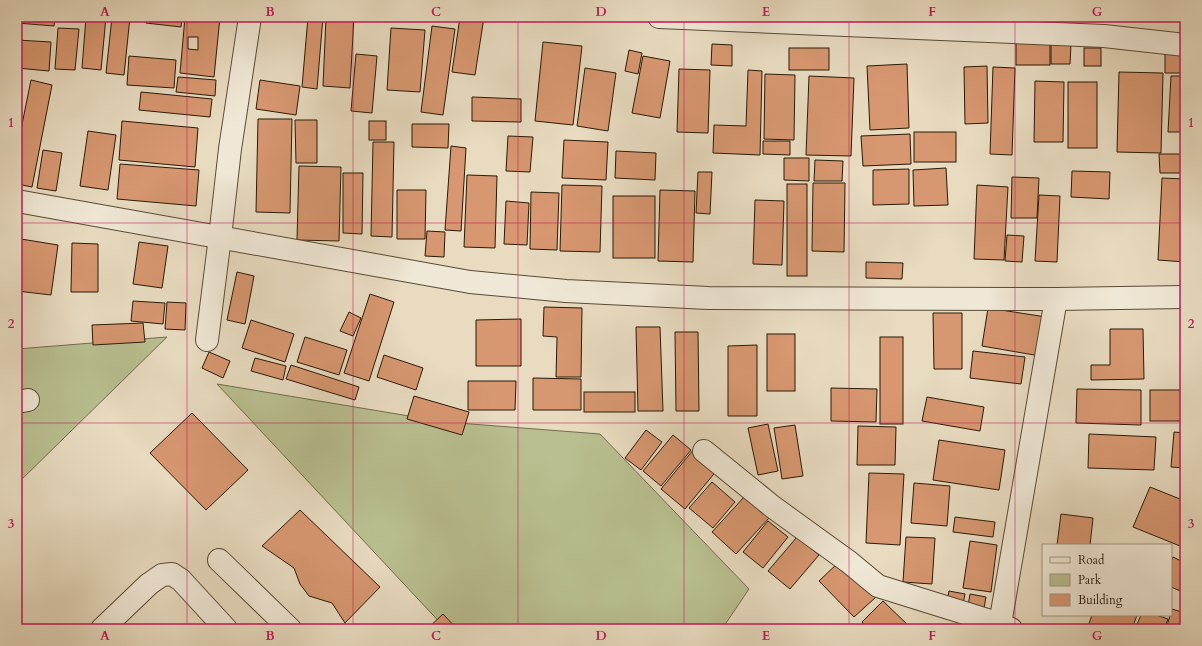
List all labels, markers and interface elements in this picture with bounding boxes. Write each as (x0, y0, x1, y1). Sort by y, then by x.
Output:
text: A (100, 3, 110, 21)
text: B (265, 3, 275, 21)
text: C (431, 3, 441, 21)
text: D (595, 3, 607, 21)
text: E (762, 3, 770, 21)
text: F (928, 3, 936, 21)
text: G (1092, 3, 1103, 21)
text: 1 (8, 114, 14, 132)
text: 1 (1188, 114, 1194, 132)
text: 2 (8, 315, 15, 333)
text: 2 (1188, 315, 1195, 333)
text: 3 (8, 515, 15, 533)
text: 3 (1188, 515, 1195, 533)
legend (1042, 544, 1172, 616)
text: Road (1078, 552, 1105, 568)
text: Park (1078, 572, 1102, 588)
text: Building (1078, 592, 1123, 608)
text: A (100, 627, 110, 645)
text: B (265, 627, 275, 645)
text: C (431, 627, 441, 645)
text: D (595, 627, 607, 645)
text: E (762, 627, 770, 645)
text: F (928, 627, 936, 645)
text: G (1092, 627, 1103, 645)

